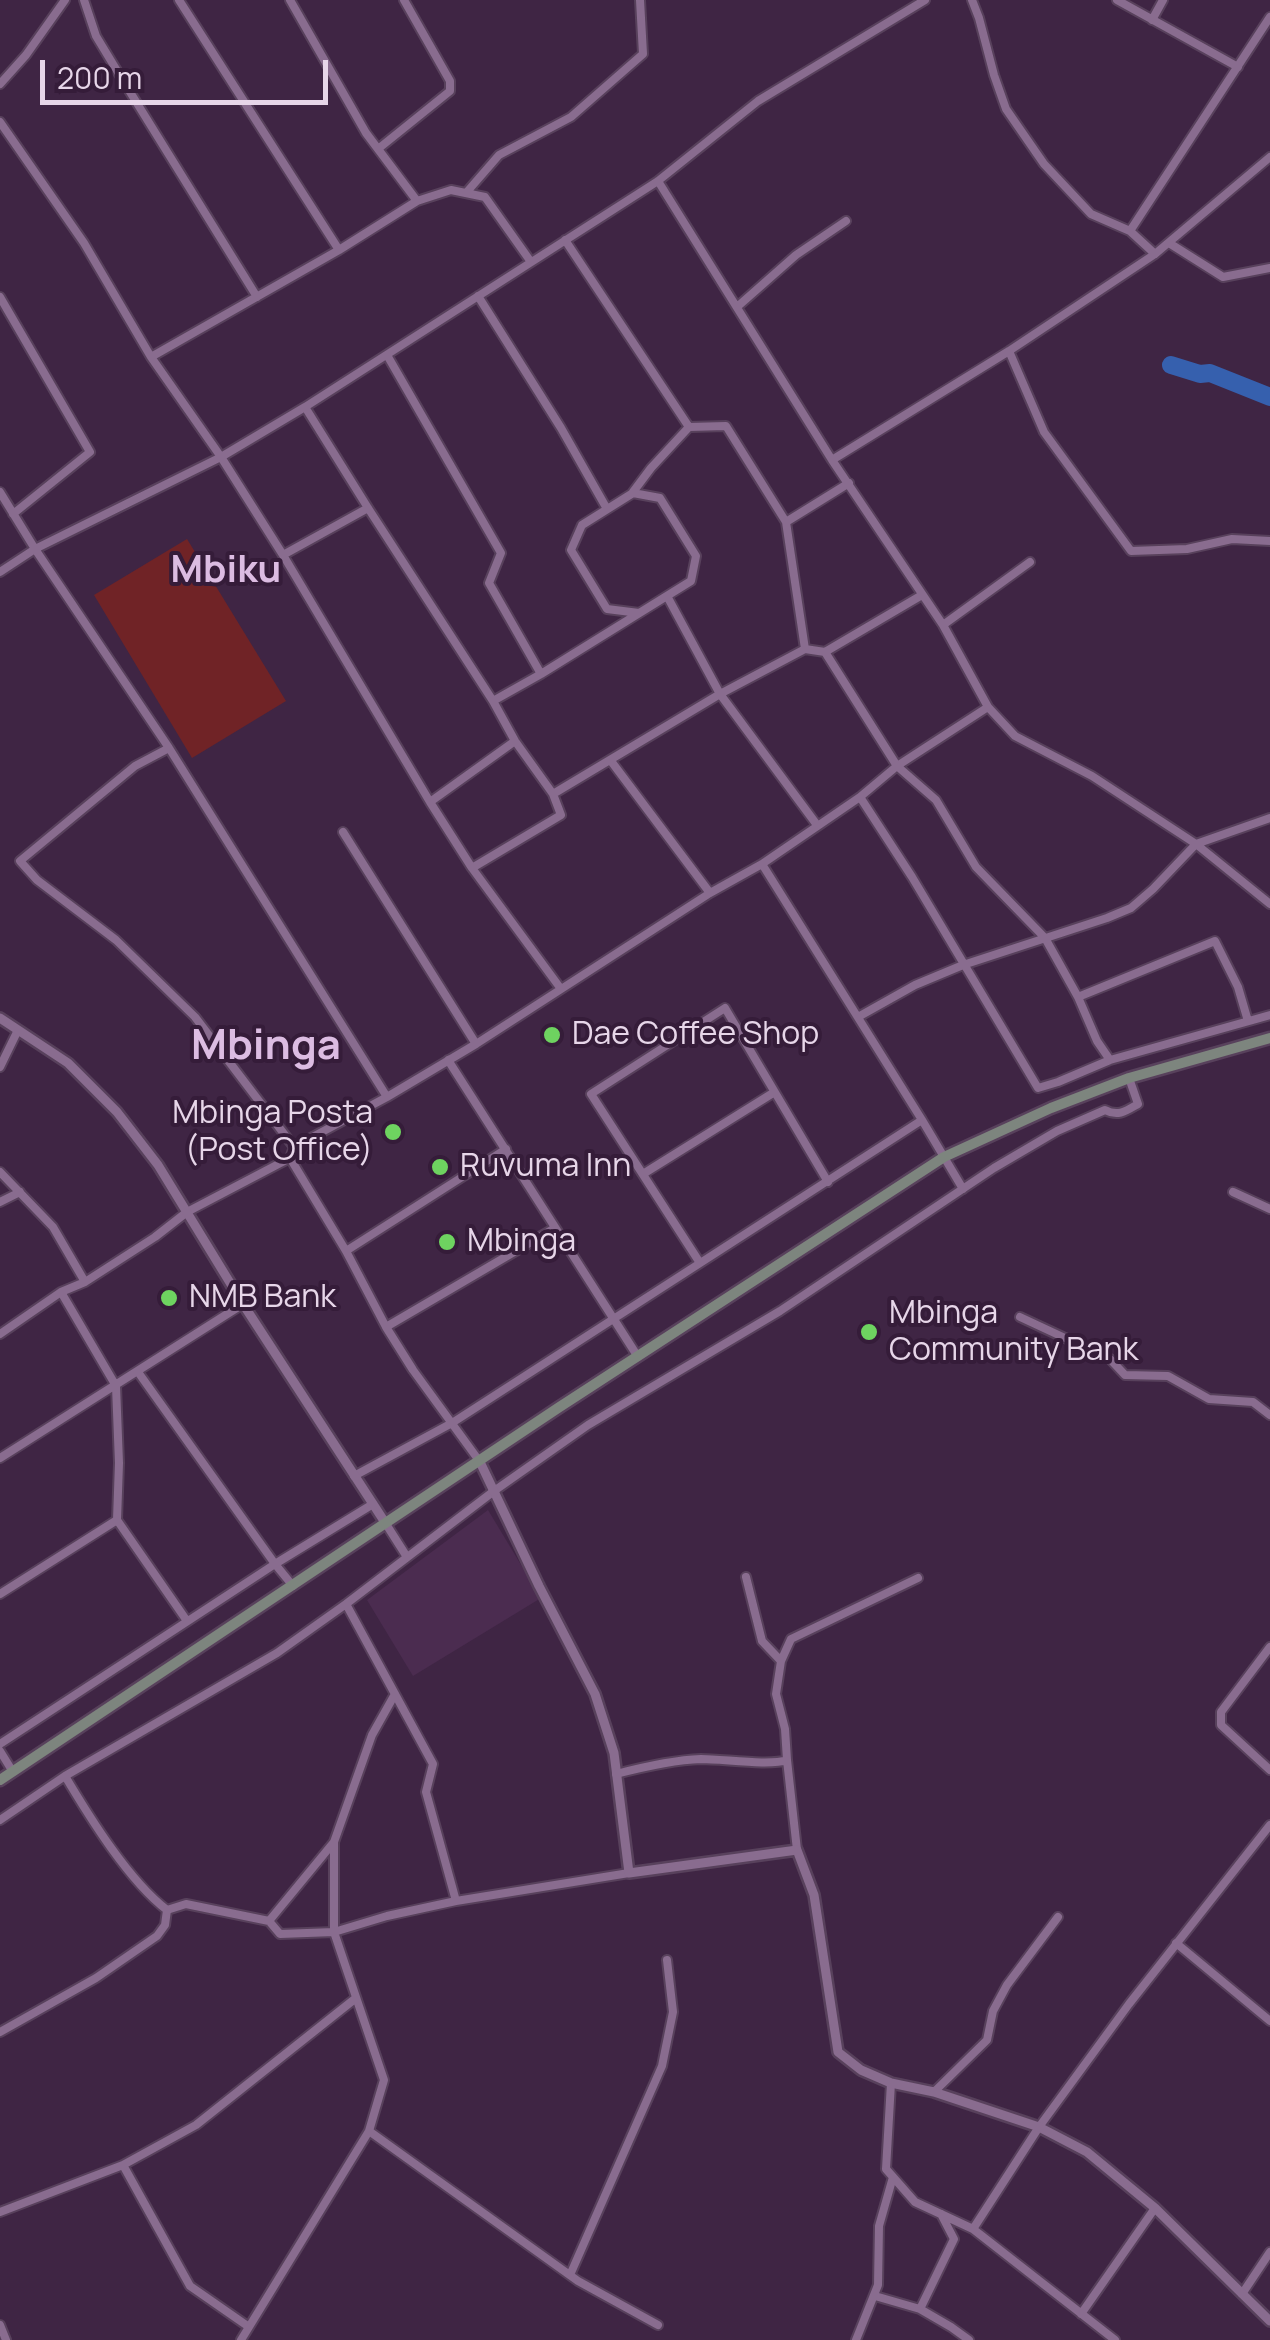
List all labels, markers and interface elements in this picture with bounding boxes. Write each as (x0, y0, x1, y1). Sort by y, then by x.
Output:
scale bar (45, 40, 332, 102)
text: 200 m (57, 57, 142, 98)
district label: Mbiku (171, 548, 281, 594)
place label: Dae Coffee Shop (572, 1016, 819, 1054)
district label: Mbinga (191, 1022, 341, 1072)
marker: Dae Coffee Shop (541, 1024, 563, 1046)
place label: Mbinga Posta (Post Office) (172, 1095, 373, 1170)
marker: Mbinga Posta (Post Office) (382, 1121, 404, 1143)
place label: Ruvuma Inn (460, 1148, 631, 1186)
marker: Ruvuma Inn (429, 1156, 451, 1178)
place label: Mbinga (467, 1223, 576, 1261)
marker: Mbinga (436, 1231, 458, 1253)
place label: NMB Bank (189, 1279, 336, 1317)
marker: NMB Bank (158, 1287, 180, 1309)
place label: Mbinga Community Bank (889, 1295, 1138, 1370)
marker: Mbinga Community Bank (858, 1321, 880, 1343)

